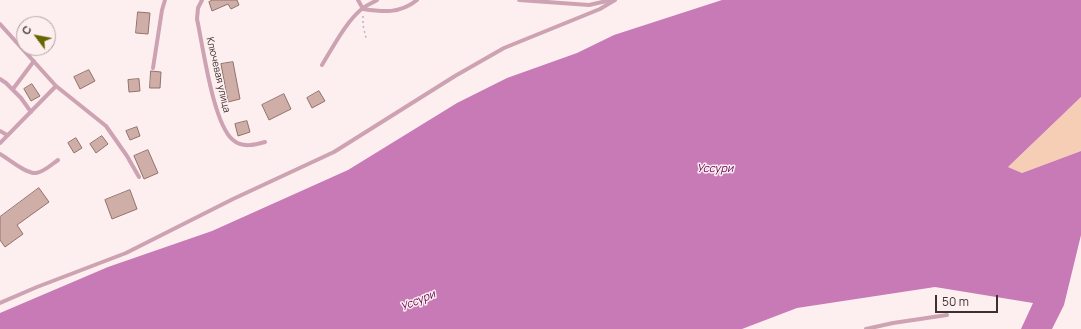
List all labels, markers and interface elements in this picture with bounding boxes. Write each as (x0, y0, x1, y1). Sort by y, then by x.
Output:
north arrow (16, 16, 56, 56)
text: С (18, 22, 35, 37)
street label: Ключевая улица (203, 36, 233, 114)
water label: Уссури (697, 162, 733, 176)
scale bar (937, 287, 1000, 313)
water label: Уссури (399, 288, 437, 314)
text: 50 m (942, 293, 969, 310)

